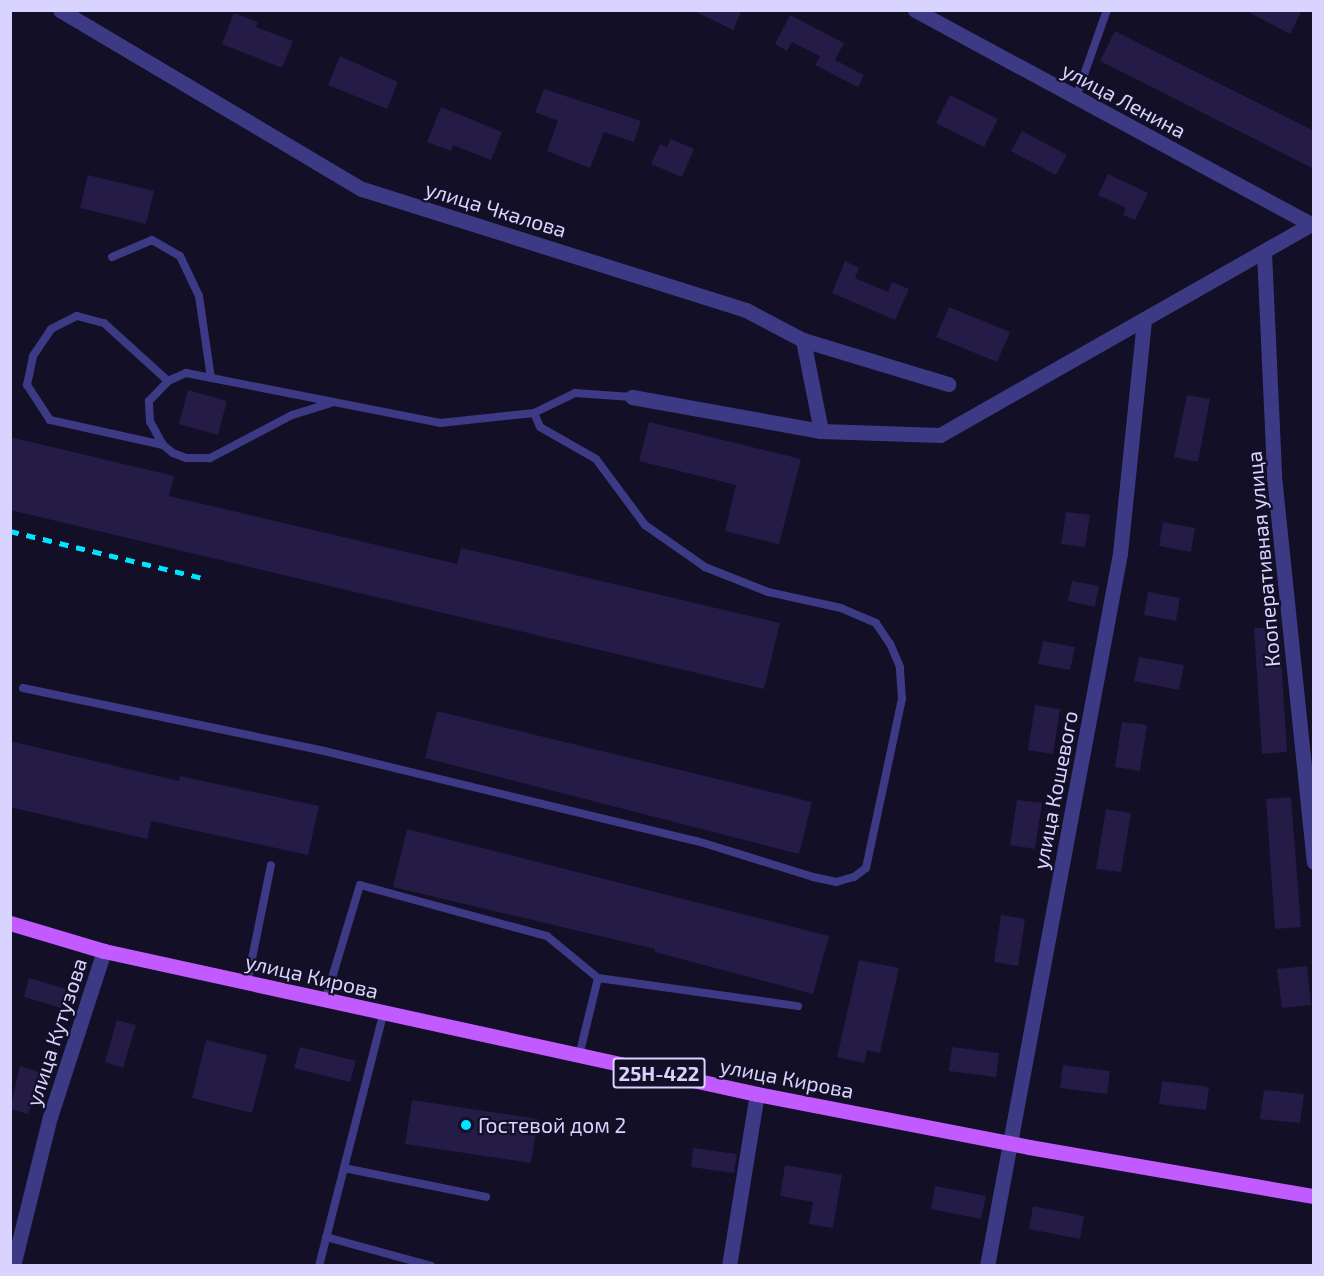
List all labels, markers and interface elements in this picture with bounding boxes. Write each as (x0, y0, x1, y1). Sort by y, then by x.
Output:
street label: улица Ленина (1058, 57, 1190, 143)
street label: улица Чкалова (422, 176, 570, 242)
street label: Кооперативная улица (1241, 450, 1285, 668)
street label: улица Кошевого (1027, 708, 1083, 872)
street label: улица Кирова (243, 948, 381, 1004)
street label: улица Кутузова (20, 955, 92, 1109)
street label: улица Кирова (718, 1053, 856, 1103)
road number: 25Н-422 (612, 1056, 706, 1090)
place label: Гостевой дом 2 (478, 1112, 626, 1138)
marker: Гостевой дом 2 (459, 1118, 473, 1132)

